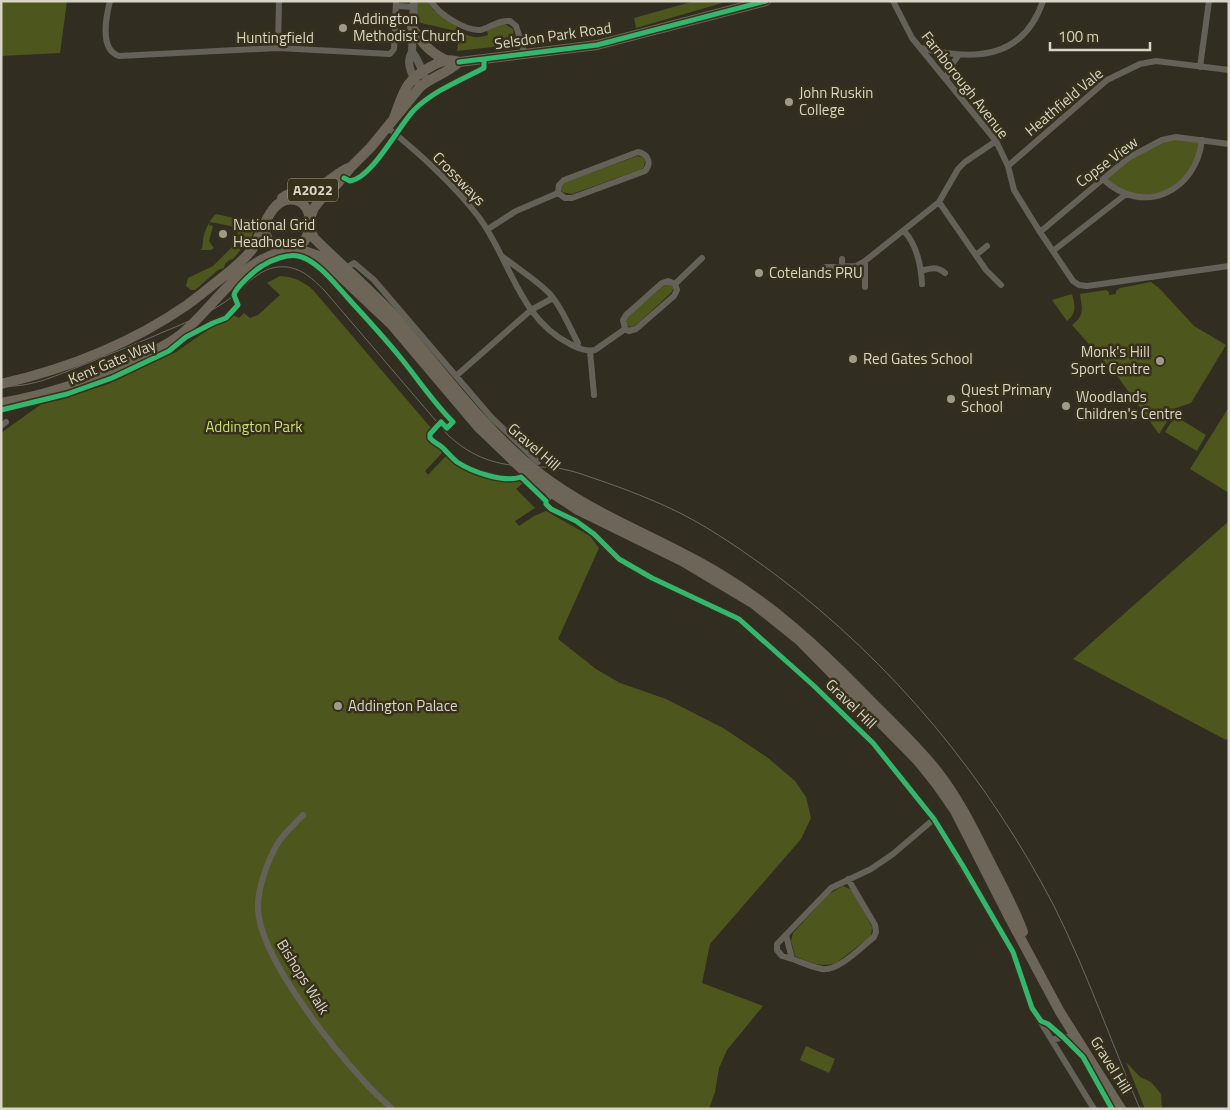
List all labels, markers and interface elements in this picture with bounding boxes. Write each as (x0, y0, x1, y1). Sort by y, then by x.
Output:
place label: Addington Methodist Church (353, 7, 465, 47)
street label: Selsdon Park Road (493, 16, 613, 55)
scale bar (1050, 20, 1150, 52)
marker: Addington Methodist Church (337, 22, 349, 34)
text: 100 m (1058, 25, 1099, 48)
street label: Huntingfield (236, 26, 314, 49)
street label: Farnborough Avenue (916, 26, 1015, 143)
street label: Heathfield Vale (1020, 62, 1108, 141)
place label: John Ruskin College (799, 81, 873, 121)
marker: John Ruskin College (783, 96, 795, 108)
street label: Copse View (1071, 131, 1143, 193)
street label: Crossways (428, 146, 491, 211)
road number: A2022 (288, 178, 338, 202)
place label: National Grid Headhouse (233, 213, 315, 253)
marker: National Grid Headhouse (217, 228, 229, 240)
place label: Cotelands PRU (769, 261, 863, 284)
marker: Cotelands PRU (753, 267, 765, 279)
street label: Kent Gate Way (64, 333, 159, 390)
place label: Monk's Hill Sport Centre (1071, 340, 1150, 380)
place label: Red Gates School (863, 347, 973, 370)
marker: Red Gates School (847, 353, 859, 365)
marker: Monk's Hill Sport Centre (1154, 355, 1166, 367)
place label: Quest Primary School (961, 378, 1052, 418)
place label: Woodlands Children's Centre (1076, 385, 1182, 425)
marker: Quest Primary School (945, 393, 957, 405)
marker: Woodlands Children's Centre (1060, 400, 1072, 412)
park label: Addington Park (205, 415, 303, 438)
street label: Gravel Hill (503, 417, 566, 476)
street label: Gravel Hill (820, 673, 882, 734)
place label: Addington Palace (348, 694, 458, 717)
marker: Addington Palace (332, 700, 344, 712)
street label: Bishops Walk (271, 935, 336, 1019)
street label: Gravel Hill (1085, 1032, 1138, 1098)

